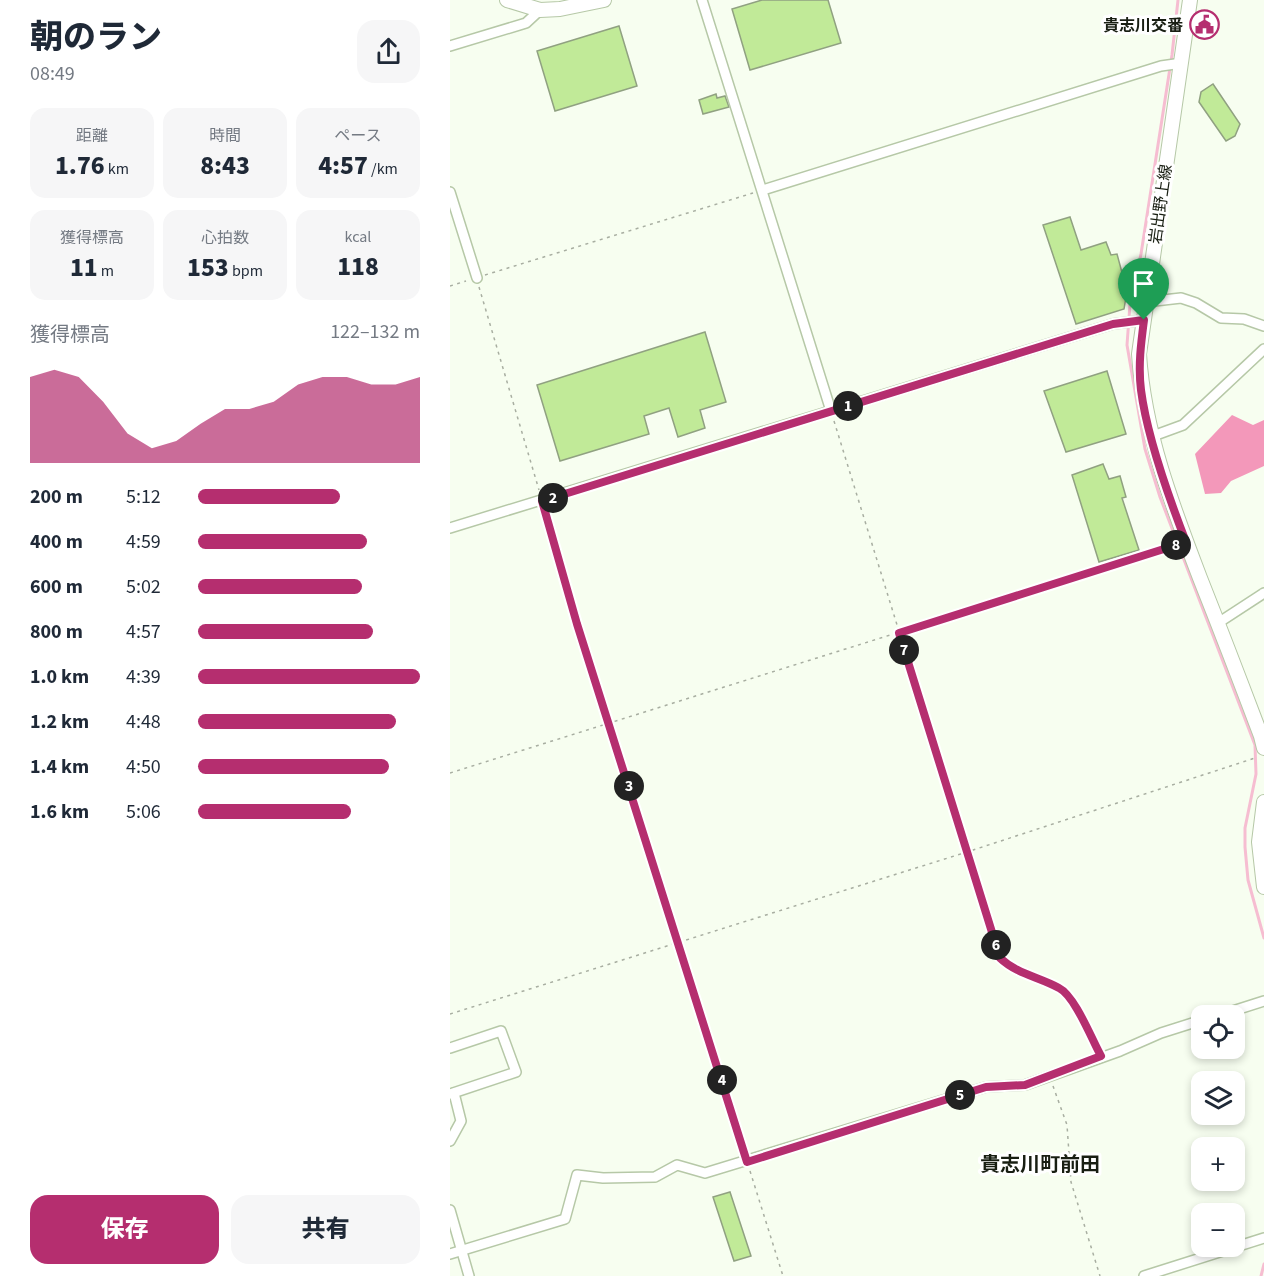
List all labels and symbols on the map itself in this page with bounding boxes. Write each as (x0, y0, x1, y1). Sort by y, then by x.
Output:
public building icon: 貴志川交番 (1188, 9, 1220, 41)
place label: 貴志川交番 (1103, 15, 1183, 37)
street label: 岩出野上線 (1145, 163, 1177, 245)
pin (1118, 258, 1169, 320)
pin: 1 (833, 391, 863, 421)
pin: 2 (538, 483, 568, 513)
pin: 8 (1161, 530, 1191, 560)
pin: 7 (889, 635, 919, 665)
pin: 3 (614, 771, 644, 801)
pin: 6 (981, 930, 1011, 960)
pin: 4 (707, 1065, 737, 1095)
pin: 5 (945, 1080, 975, 1110)
district label: 貴志川町前田 (980, 1151, 1100, 1179)

